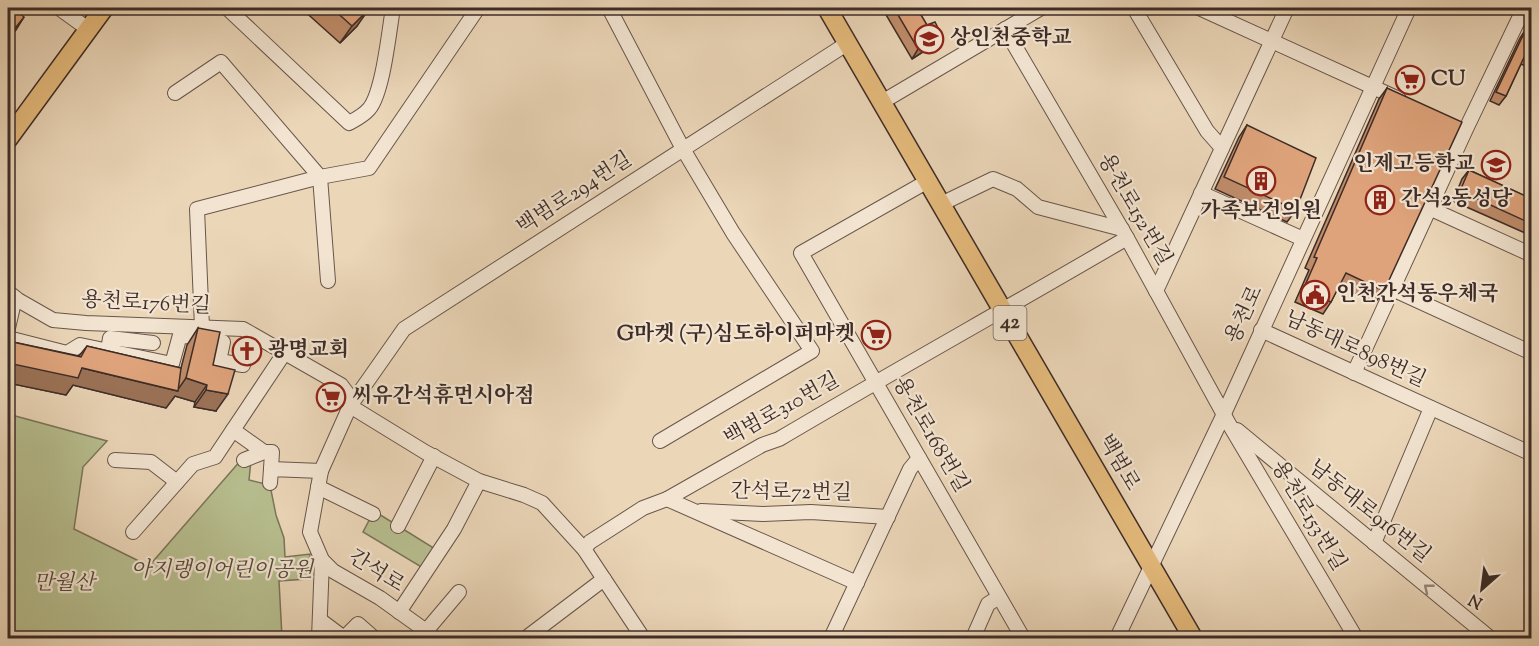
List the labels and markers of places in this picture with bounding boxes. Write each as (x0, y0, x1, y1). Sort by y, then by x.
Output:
school or university icon: 상인천중학교 (913, 23, 945, 55)
place label: 상인천중학교 (950, 24, 1072, 54)
supermarket icon: CU (1394, 64, 1426, 96)
place label: CU (1431, 65, 1466, 95)
school or university icon: 인제고등학교 (1480, 149, 1512, 181)
place label: 인제고등학교 (1353, 150, 1475, 180)
building icon: 가족보건의원 (1245, 165, 1277, 197)
building icon: 간석2동성당 (1364, 184, 1396, 216)
place label: 간석2동성당 (1401, 185, 1513, 215)
place label: 가족보건의원 (1200, 197, 1322, 227)
public building icon: 인천간석동우체국 (1299, 279, 1331, 311)
place label: 인천간석동우체국 (1336, 280, 1498, 310)
supermarket icon: G마켓 (구)심도하이퍼마켓 (860, 319, 892, 351)
place label: G마켓 (구)심도하이퍼마켓 (617, 320, 855, 350)
church icon: 광명교회 (231, 335, 263, 367)
place label: 광명교회 (268, 336, 349, 366)
supermarket icon: 씨유간석휴먼시아점 (315, 381, 347, 413)
place label: 씨유간석휴먼시아점 (352, 382, 535, 412)

